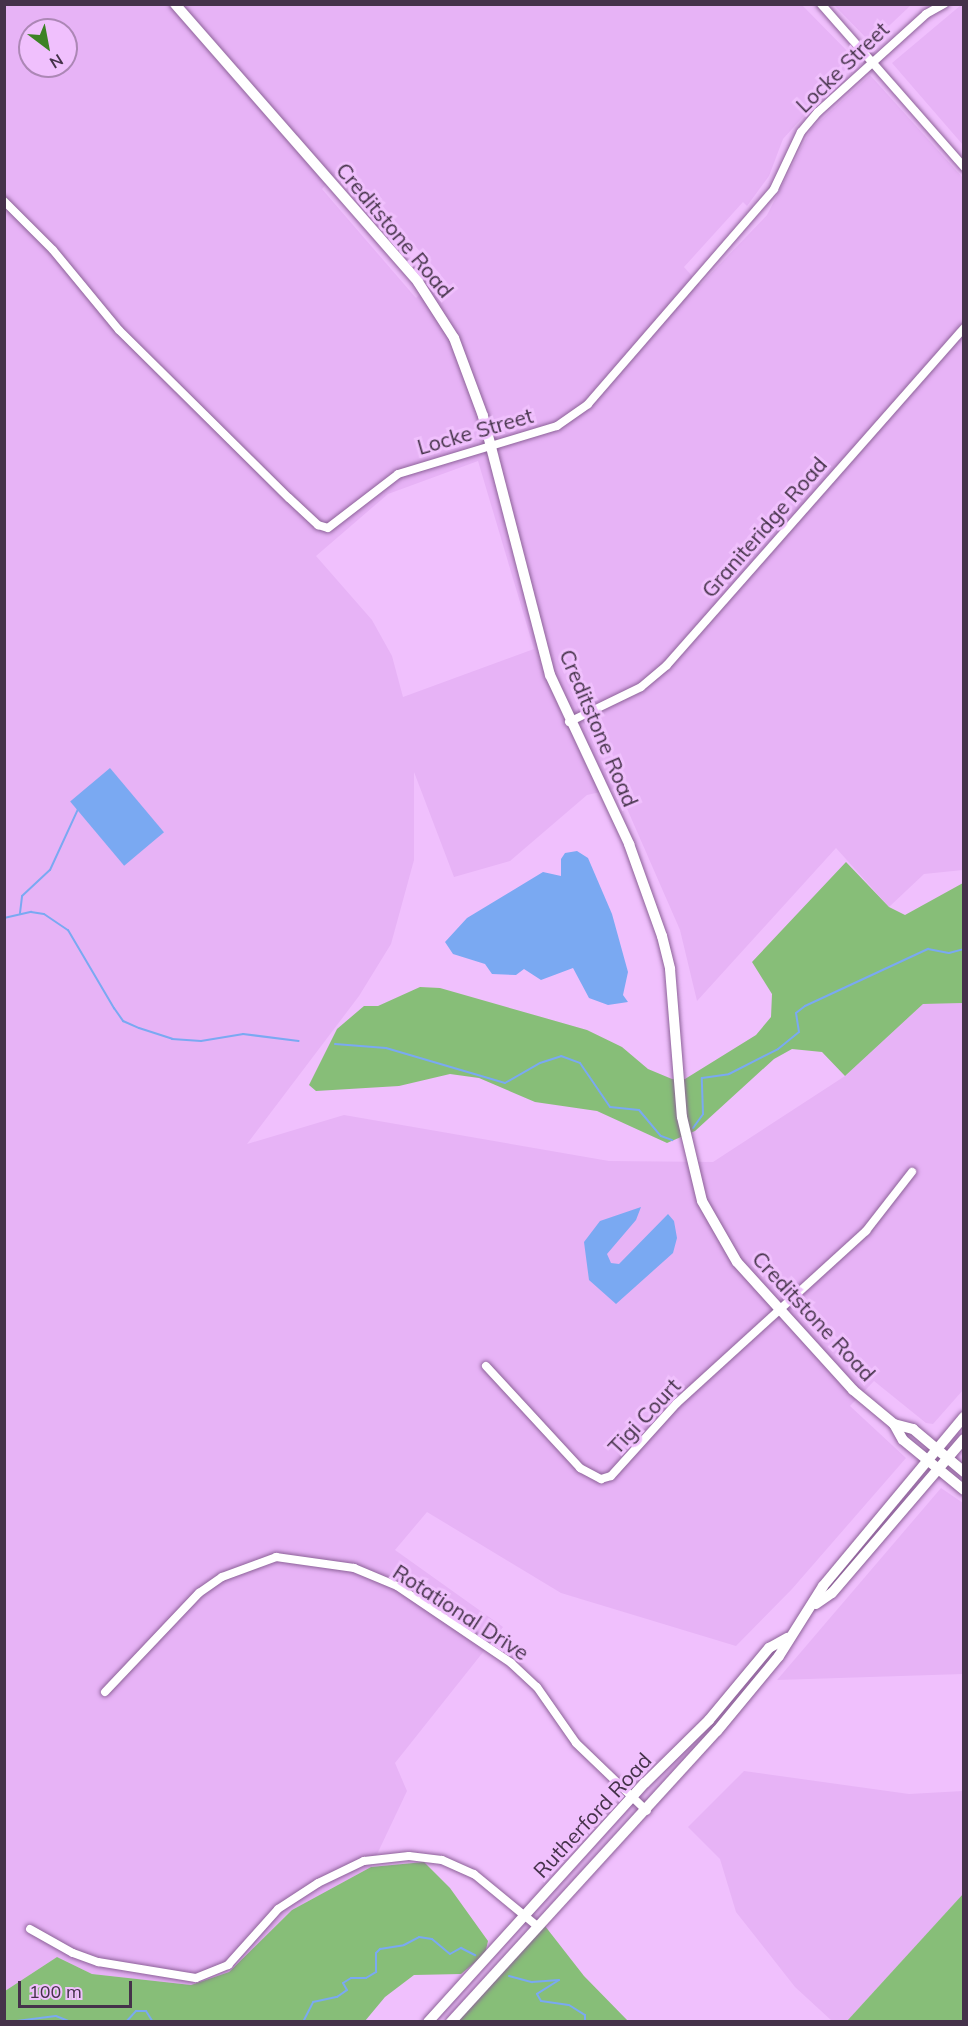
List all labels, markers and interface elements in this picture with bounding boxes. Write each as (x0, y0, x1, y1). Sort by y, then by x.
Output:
street label: Locke Street (790, 17, 894, 117)
north arrow (18, 18, 78, 78)
text: N (46, 50, 67, 73)
street label: Creditstone Road (331, 157, 459, 303)
street label: Locke Street (414, 402, 536, 460)
street label: Graniteridge Road (696, 452, 832, 602)
street label: Creditstone Road (554, 646, 644, 810)
street label: Creditstone Road (747, 1246, 881, 1386)
street label: Tigi Court (603, 1373, 685, 1459)
street label: Rotational Drive (388, 1559, 534, 1665)
street label: Rutherford Road (528, 1747, 656, 1883)
scale bar (21, 1969, 135, 2007)
text: 100 m (29, 1980, 82, 2003)

